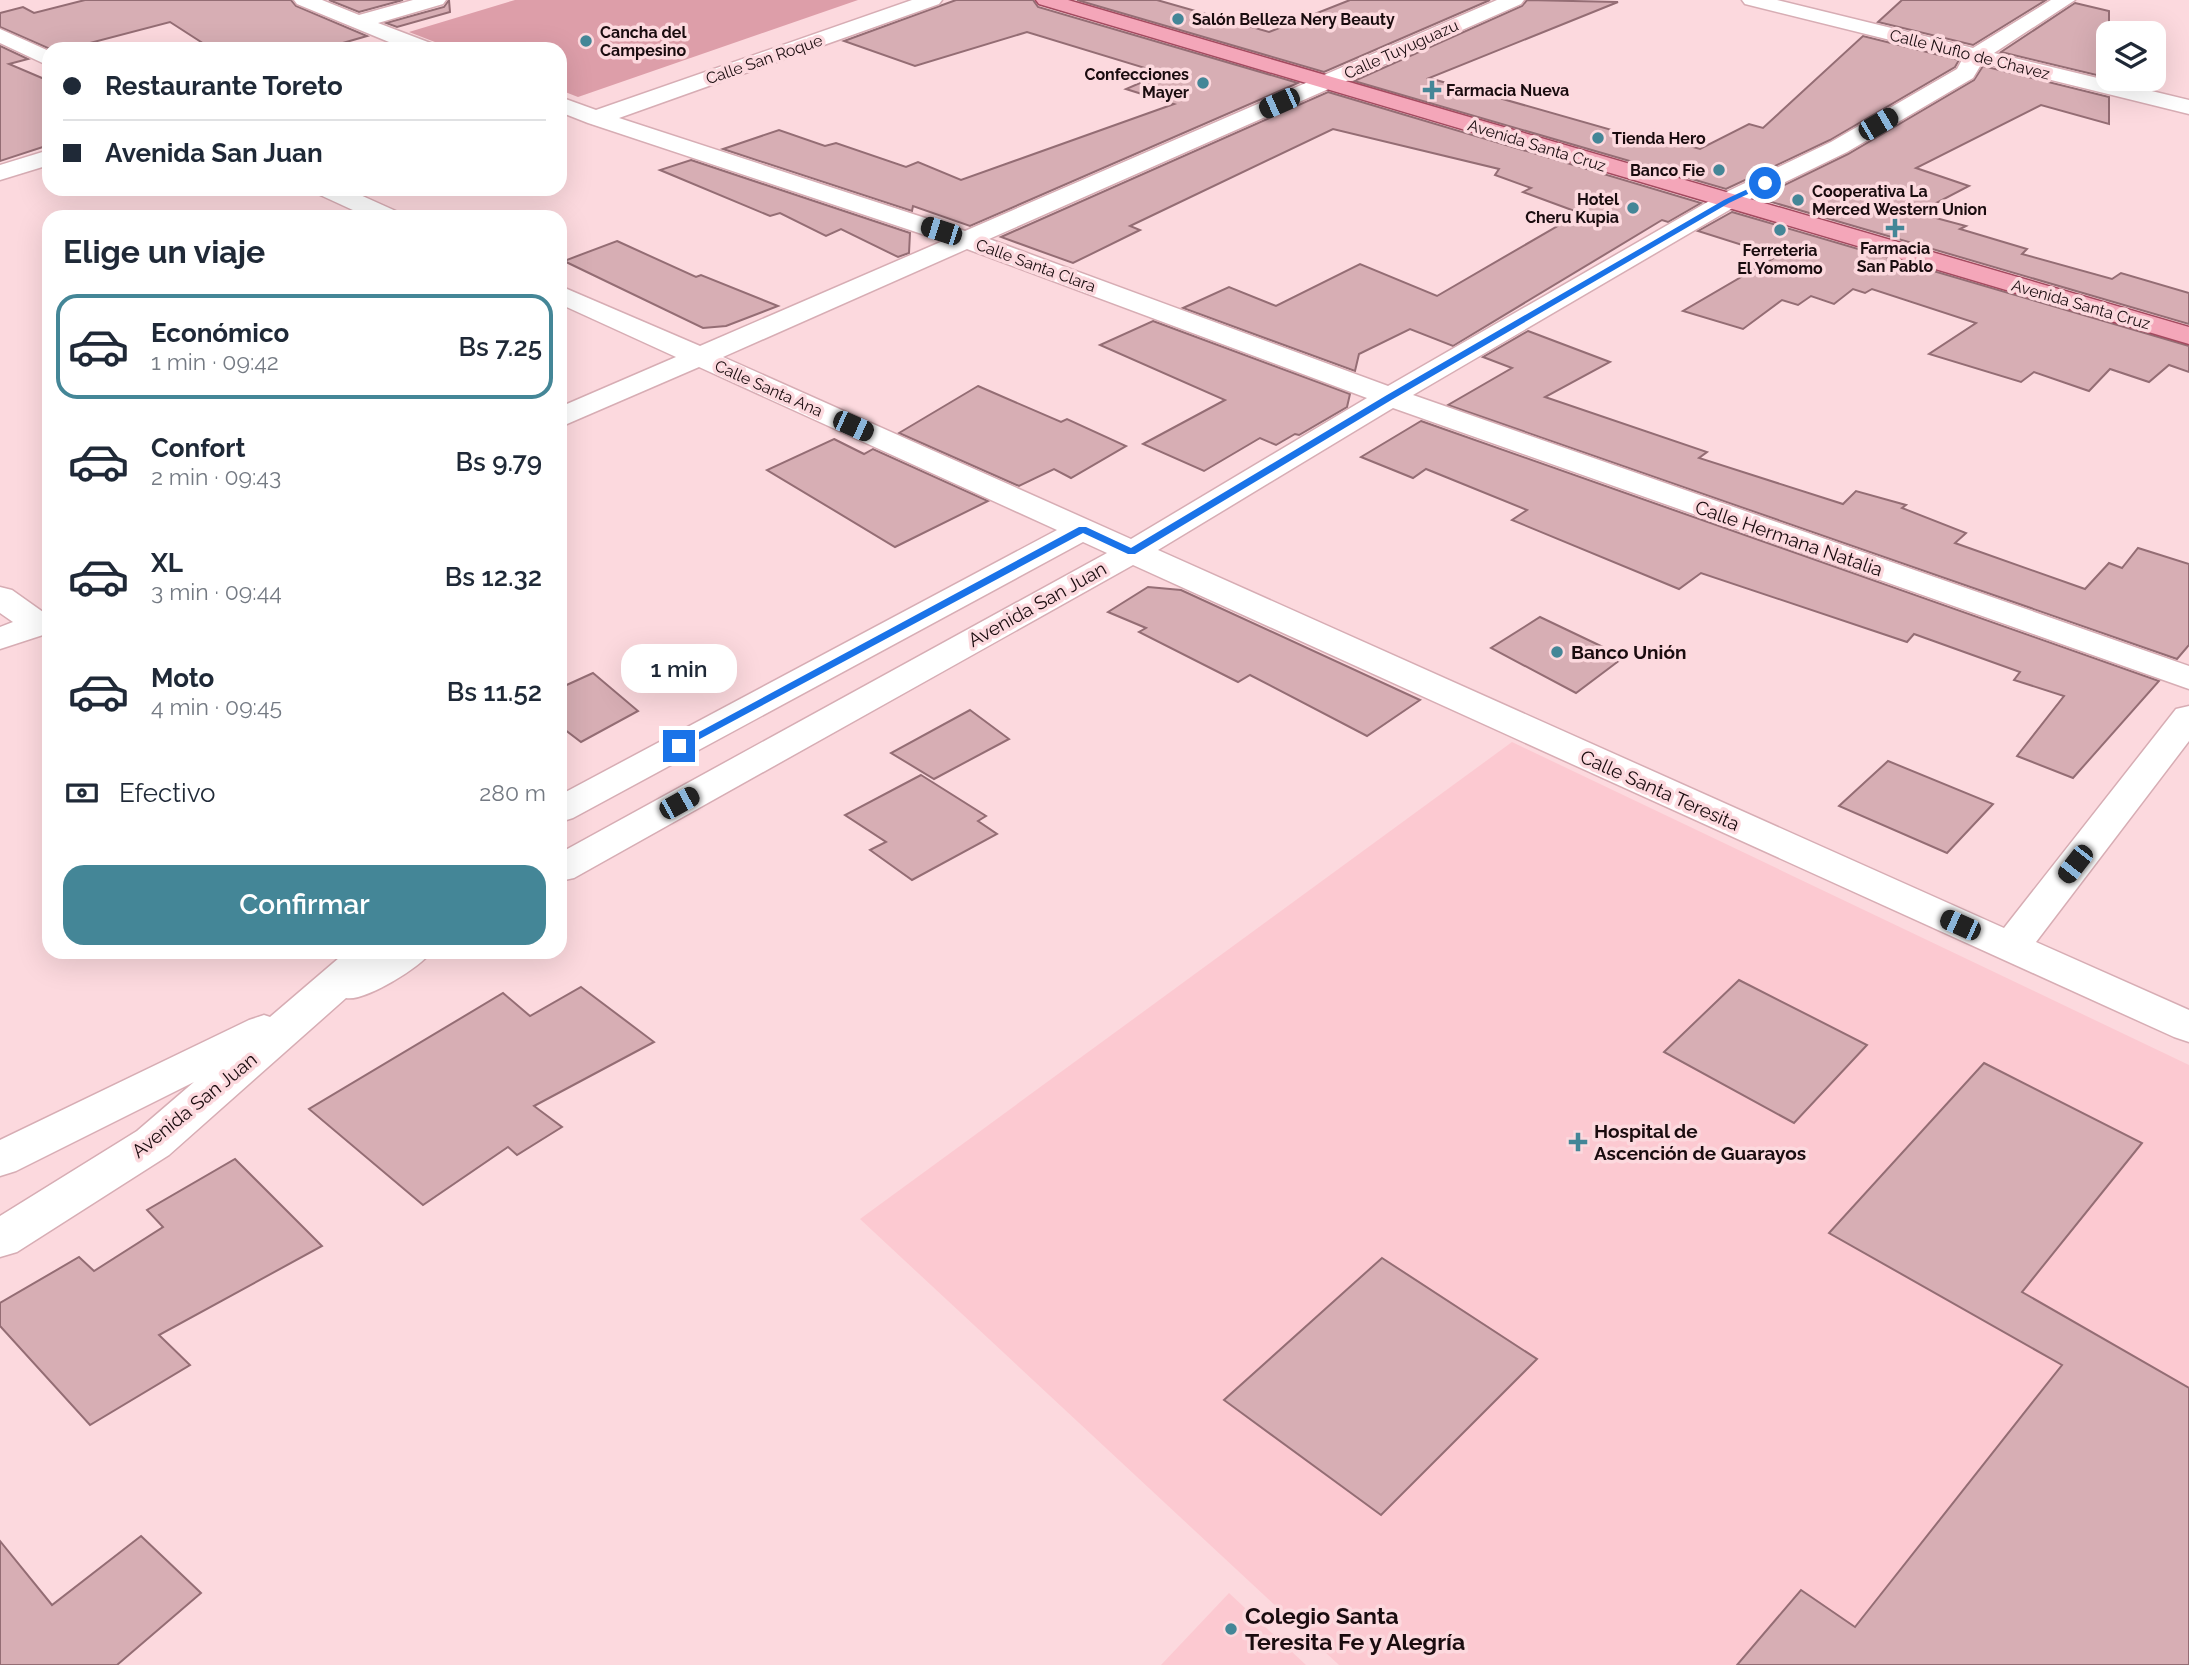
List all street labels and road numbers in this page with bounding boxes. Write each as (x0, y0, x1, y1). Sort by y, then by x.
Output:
street label: Calle Tuyuguazu (1341, 16, 1461, 83)
street label: Calle Ñuflo de Chavez (1888, 24, 2052, 84)
street label: Calle San Roque (703, 31, 825, 88)
street label: Avenida Santa Cruz (1466, 115, 1608, 176)
street label: Calle Santa Clara (973, 235, 1098, 296)
street label: Avenida Santa Cruz (2009, 276, 2152, 333)
street label: Calle Santa Ana (712, 356, 826, 421)
street label: Calle Hermana Natalia (1692, 496, 1886, 580)
street label: Avenida San Juan (964, 557, 1110, 651)
street label: Calle Santa Teresita (1577, 745, 1743, 835)
street label: Avenida San Juan (127, 1048, 261, 1162)

